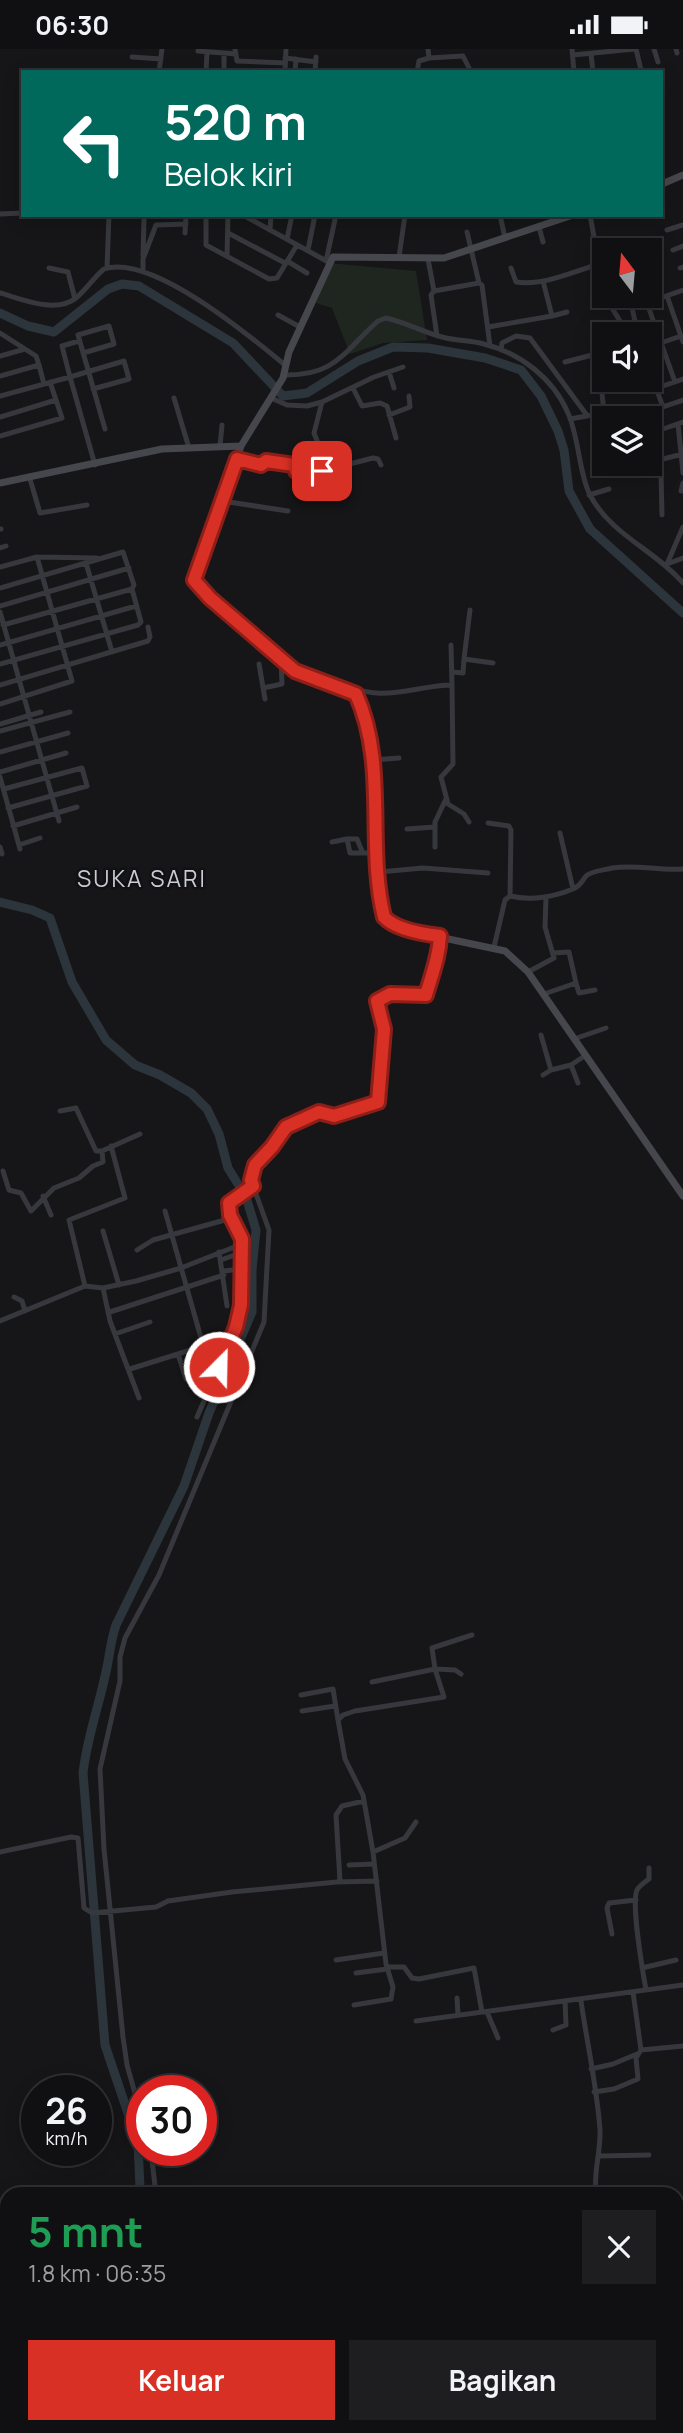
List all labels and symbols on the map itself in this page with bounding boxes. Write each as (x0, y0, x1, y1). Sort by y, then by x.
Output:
north arrow (592, 238, 662, 308)
pin (292, 441, 352, 501)
district label: SUKA SARI (77, 862, 207, 894)
position arrow (182, 1330, 256, 1404)
speed limit sign: 30 (126, 2075, 217, 2166)

